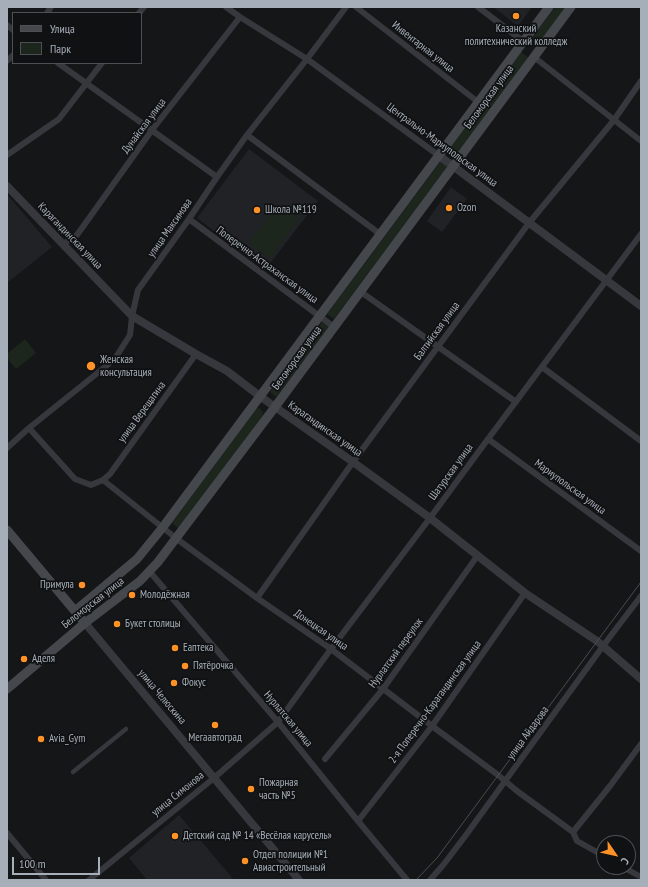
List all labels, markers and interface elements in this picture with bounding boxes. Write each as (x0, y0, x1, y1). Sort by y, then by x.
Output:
marker: Казанский политехнический колледж (511, 11, 521, 21)
legend (12, 12, 142, 64)
street label: Инвентарная улица (389, 19, 457, 75)
text: Улица (50, 21, 75, 36)
place label: Казанский политехнический колледж (465, 22, 567, 48)
text: Парк (50, 41, 71, 56)
street label: Беломорская улица (461, 63, 517, 131)
street label: Дунайская улица (119, 96, 169, 156)
street label: Центрально-Мариупольская улица (384, 100, 500, 190)
street label: улица Максимова (145, 196, 195, 260)
street label: Карагандинская улица (35, 200, 105, 272)
place label: Ozon (457, 201, 476, 215)
place label: Школа №119 (265, 203, 317, 217)
marker: Ozon (444, 203, 454, 213)
marker: Школа №119 (252, 205, 262, 215)
street label: Поперечно-Астраханская улица (213, 224, 321, 306)
street label: Балтийская улица (411, 299, 463, 363)
street label: Беломорская улица (269, 324, 325, 392)
place label: Женская консультация (100, 353, 152, 379)
marker: Женская консультация (85, 360, 97, 372)
street label: улица Верещагина (115, 379, 169, 445)
street label: Карагандинская улица (285, 398, 365, 460)
street label: Шатурская улица (426, 441, 476, 503)
street label: Мариупольская улица (532, 457, 608, 517)
street label: Беломорская улица (59, 575, 127, 631)
place label: Примула (40, 578, 74, 592)
marker: Примула (77, 580, 87, 590)
place label: Молодёжная (140, 588, 190, 602)
marker: Молодёжная (127, 590, 137, 600)
street label: Донецкая улица (292, 607, 350, 653)
street label: Нурлатский переулок (366, 615, 426, 691)
place label: Букет столицы (125, 617, 181, 631)
marker: Букет столицы (112, 619, 122, 629)
street label: 2-я Поперечно-Карагандинская улица (386, 638, 484, 766)
place label: Еаптека (183, 641, 213, 655)
marker: Еаптека (170, 643, 180, 653)
place label: Аделя (32, 652, 55, 666)
marker: Аделя (19, 654, 29, 664)
place label: Пятёрочка (193, 659, 234, 673)
marker: Пятёрочка (180, 661, 190, 671)
street label: улица Челюскина (135, 667, 189, 727)
place label: Фокус (182, 676, 206, 690)
marker: Фокус (169, 678, 179, 688)
street label: Нурлатская улица (261, 688, 315, 750)
street label: улица Айдарова (504, 704, 552, 762)
marker: Мегаавтоград (210, 720, 220, 730)
place label: Мегаавтоград (188, 731, 242, 745)
place label: Avia_Gym (49, 732, 85, 746)
marker: Avia_Gym (36, 734, 46, 744)
street label: улица Симонова (149, 769, 207, 819)
place label: Пожарная часть №5 (259, 776, 298, 802)
marker: Пожарная часть №5 (246, 784, 256, 794)
place label: Детский сад № 14 «Весёлая карусель» (183, 829, 332, 843)
marker: Детский сад № 14 «Весёлая карусель» (170, 831, 180, 841)
north arrow (596, 835, 636, 875)
place label: Отдел полиции №1 Авиастроительный (253, 848, 328, 874)
scale bar (14, 849, 102, 875)
text: С (618, 855, 632, 867)
text: 100 m (19, 856, 46, 871)
marker: Отдел полиции №1 Авиастроительный (240, 856, 250, 866)

